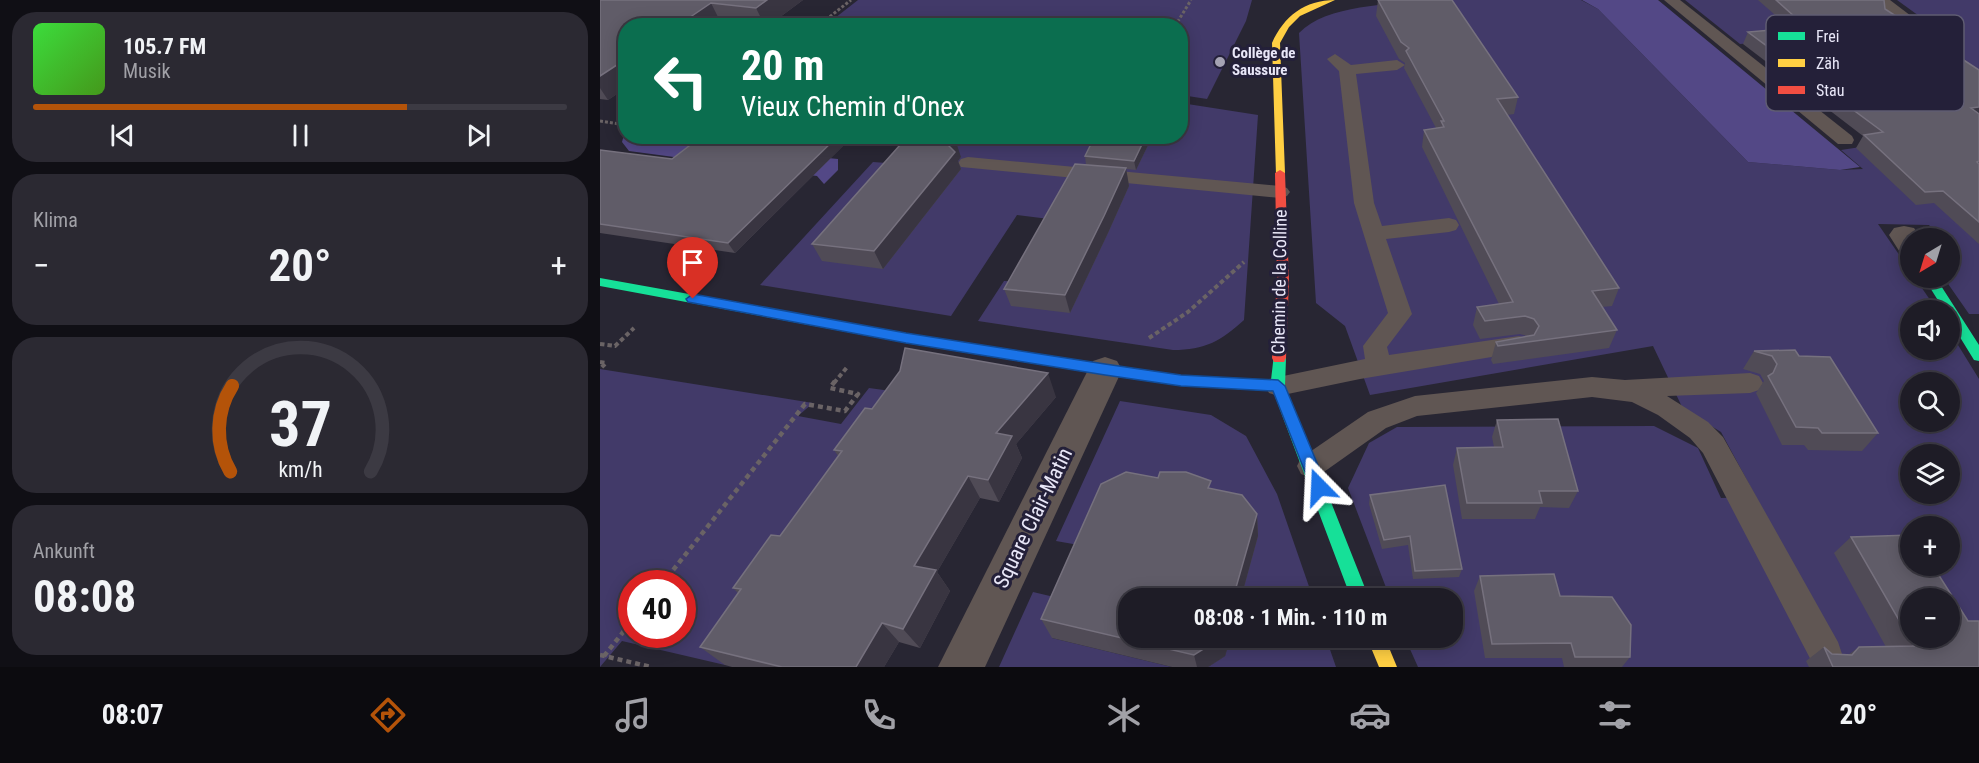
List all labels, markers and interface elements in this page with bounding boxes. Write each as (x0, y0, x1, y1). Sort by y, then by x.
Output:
legend (1766, 15, 1964, 111)
text: Frei (1816, 27, 1839, 46)
text: 105.7 FM (123, 34, 206, 59)
text: 20 m (741, 41, 824, 90)
icon: left (642, 42, 720, 120)
place label: Collège de Saussure (1232, 44, 1296, 79)
text: Zäh (1816, 54, 1840, 73)
marker: Collège de Saussure (1213, 55, 1227, 69)
text: Musik (123, 59, 171, 83)
text: Stau (1816, 81, 1844, 100)
text: Vieux Chemin d'Onex (741, 91, 965, 123)
icon: previous (106, 119, 139, 152)
icon: pause (284, 119, 317, 152)
icon: next (462, 119, 495, 152)
text: Klima (33, 208, 78, 232)
street label: Chemin de la Colline (1267, 209, 1291, 355)
north arrow (1900, 228, 1960, 288)
map controls (1900, 228, 1960, 648)
pin (667, 237, 718, 299)
text: 20° (269, 239, 332, 292)
text: − (33, 246, 50, 285)
text: + (551, 246, 567, 285)
icon: arrive (676, 246, 709, 279)
button: sound (1900, 300, 1960, 360)
button: search (1900, 372, 1960, 432)
text: 37 (268, 388, 332, 461)
street label: Square Clair-Matin (989, 444, 1077, 592)
button: layers (1900, 444, 1960, 504)
position arrow (1287, 455, 1351, 519)
text: km/h (278, 457, 322, 482)
button: + (1900, 516, 1960, 576)
text: Ankunft (33, 539, 95, 563)
text: 08:08 (33, 570, 136, 623)
speed limit sign: 40 (618, 570, 696, 648)
button: − (1900, 588, 1960, 648)
text: 08:08 · 1 Min. · 110 m (1194, 605, 1387, 630)
icon: directions (367, 694, 409, 736)
icon: music (612, 694, 654, 736)
icon: phone (858, 694, 900, 736)
icon: climate (1103, 694, 1145, 736)
icon: car (1349, 694, 1391, 736)
icon: filters (1594, 694, 1636, 736)
text: 08:07 (102, 699, 164, 731)
text: 20° (1839, 699, 1877, 731)

